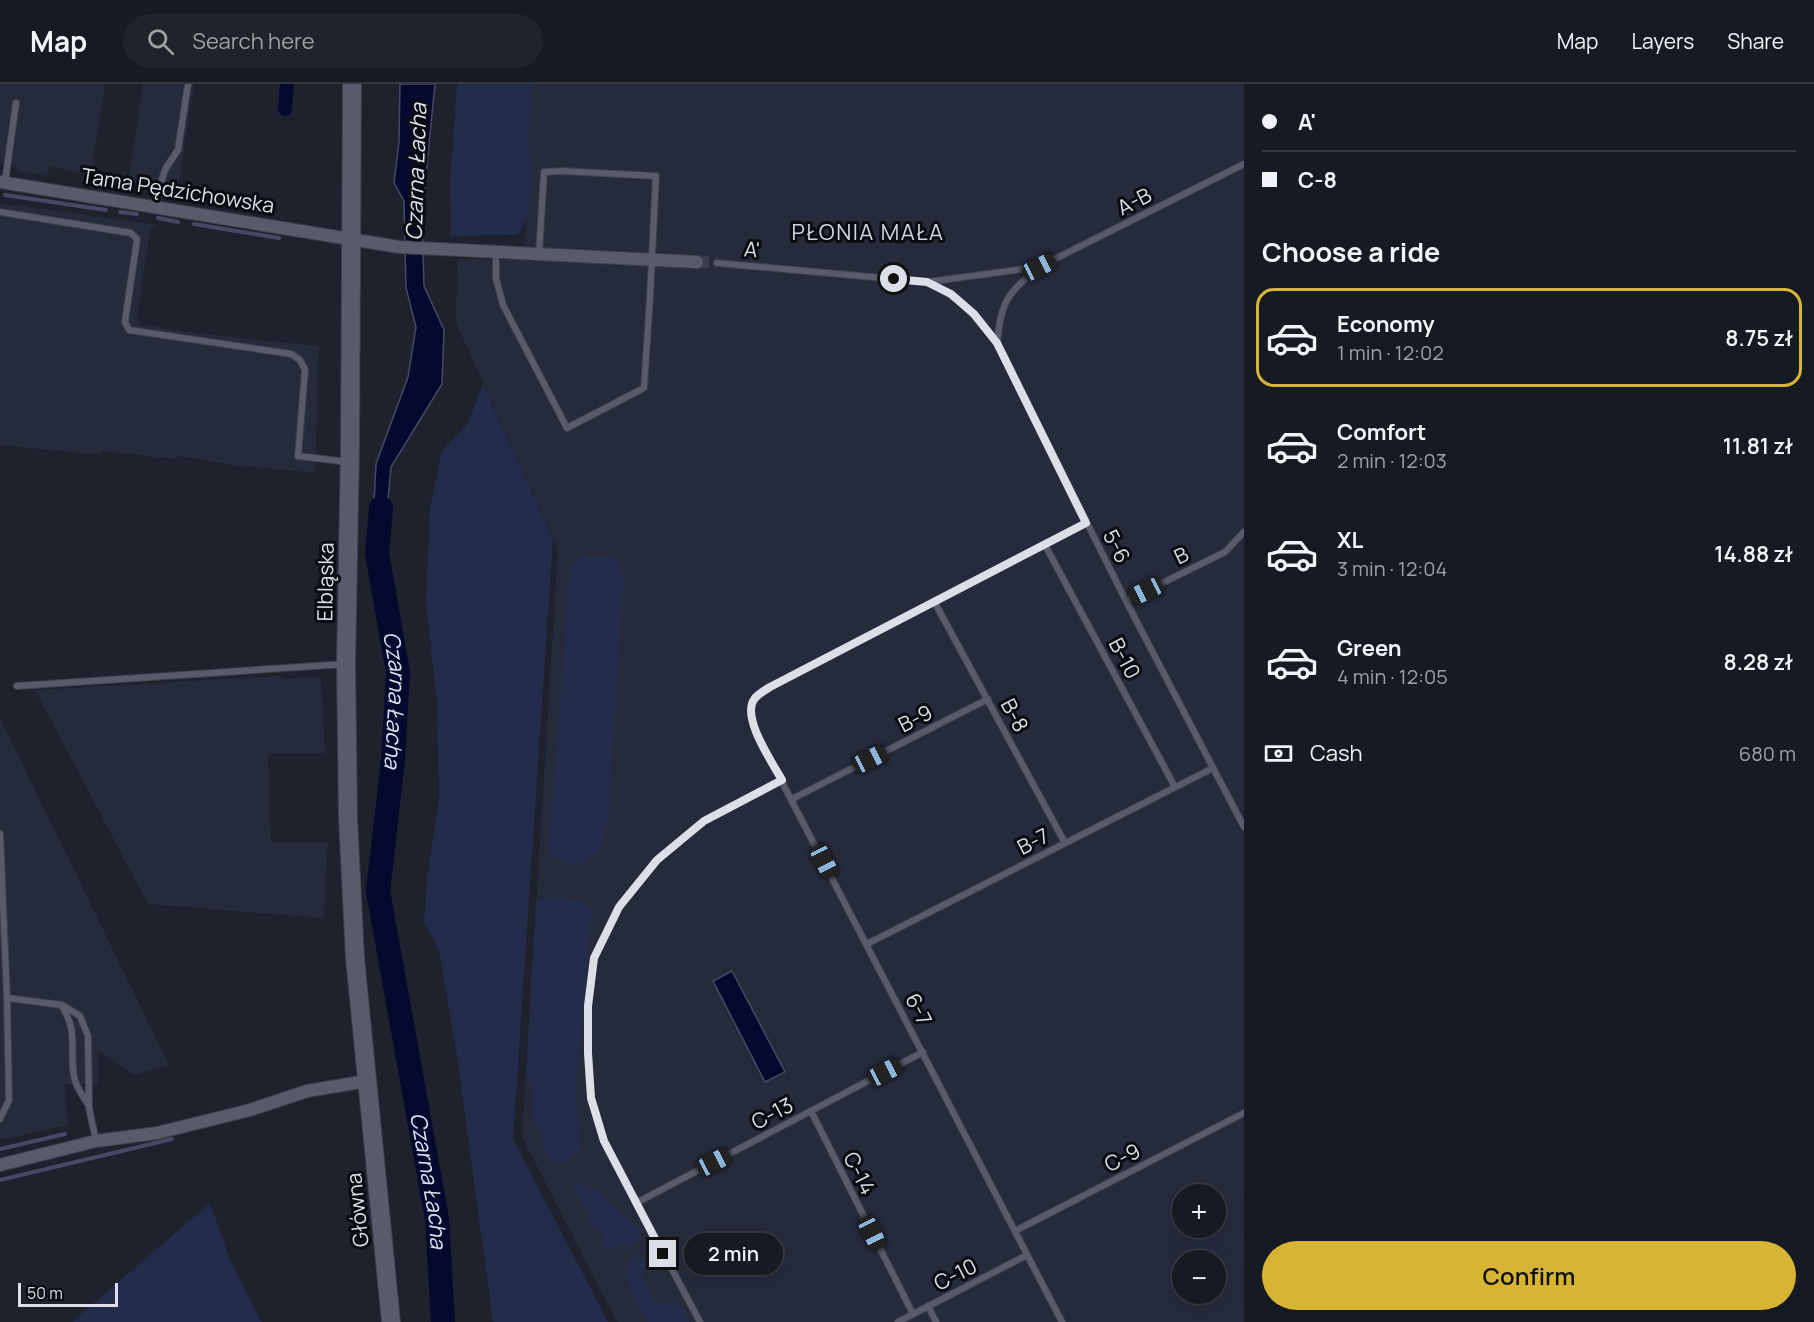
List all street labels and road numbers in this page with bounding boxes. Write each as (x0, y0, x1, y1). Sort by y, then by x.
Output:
street label: Tama Pędzichowska (80, 161, 276, 219)
street label: A-B (1112, 181, 1156, 221)
street label: A' (743, 234, 761, 264)
street label: 5-6 (1097, 525, 1137, 567)
street label: B (1169, 540, 1193, 570)
street label: Elbląska (310, 542, 340, 622)
street label: B-10 (1103, 633, 1147, 683)
street label: B-8 (995, 693, 1035, 737)
street label: B-9 (893, 698, 937, 738)
street label: B-7 (1012, 821, 1054, 861)
street label: 6-7 (899, 988, 939, 1030)
street label: C-13 (746, 1090, 798, 1136)
street label: C-9 (1099, 1136, 1145, 1178)
street label: C-14 (837, 1147, 883, 1199)
street label: Główna (339, 1171, 375, 1249)
street label: C-10 (929, 1251, 981, 1297)

